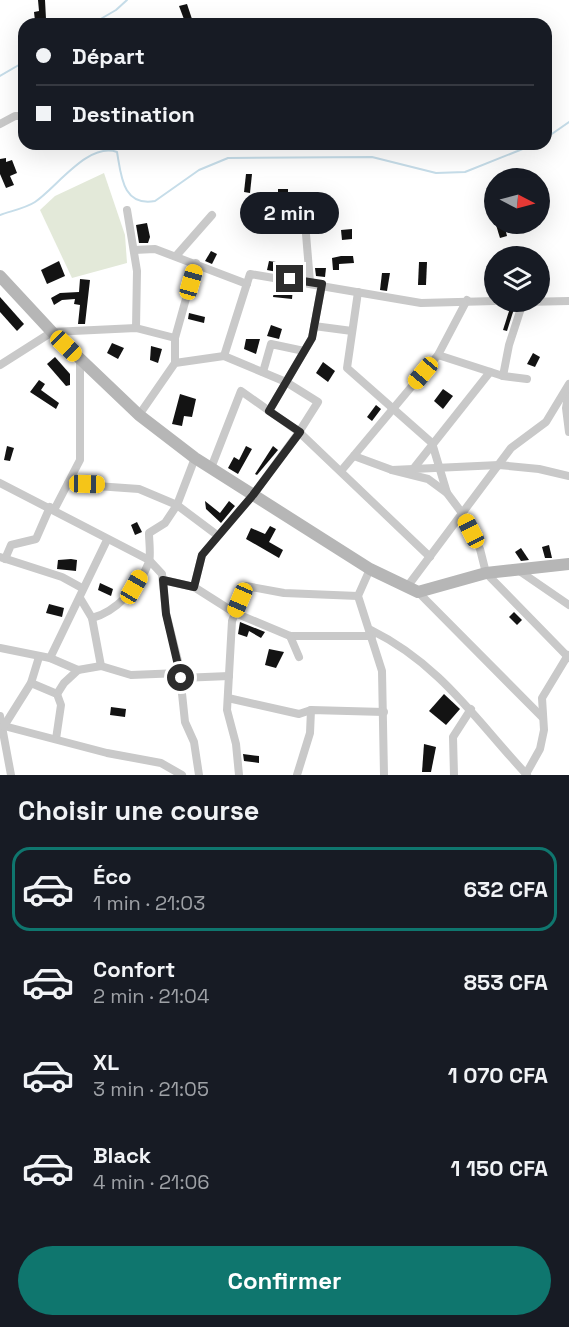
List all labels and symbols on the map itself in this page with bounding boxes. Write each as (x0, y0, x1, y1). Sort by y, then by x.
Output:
north arrow (484, 168, 550, 234)
callout: 2 min (240, 192, 340, 234)
car (177, 262, 205, 302)
route end (276, 265, 303, 292)
car (47, 327, 85, 365)
car (405, 353, 441, 393)
car (69, 475, 105, 493)
car (455, 511, 487, 551)
car (117, 567, 151, 607)
car (225, 580, 255, 620)
route start (167, 664, 194, 691)

